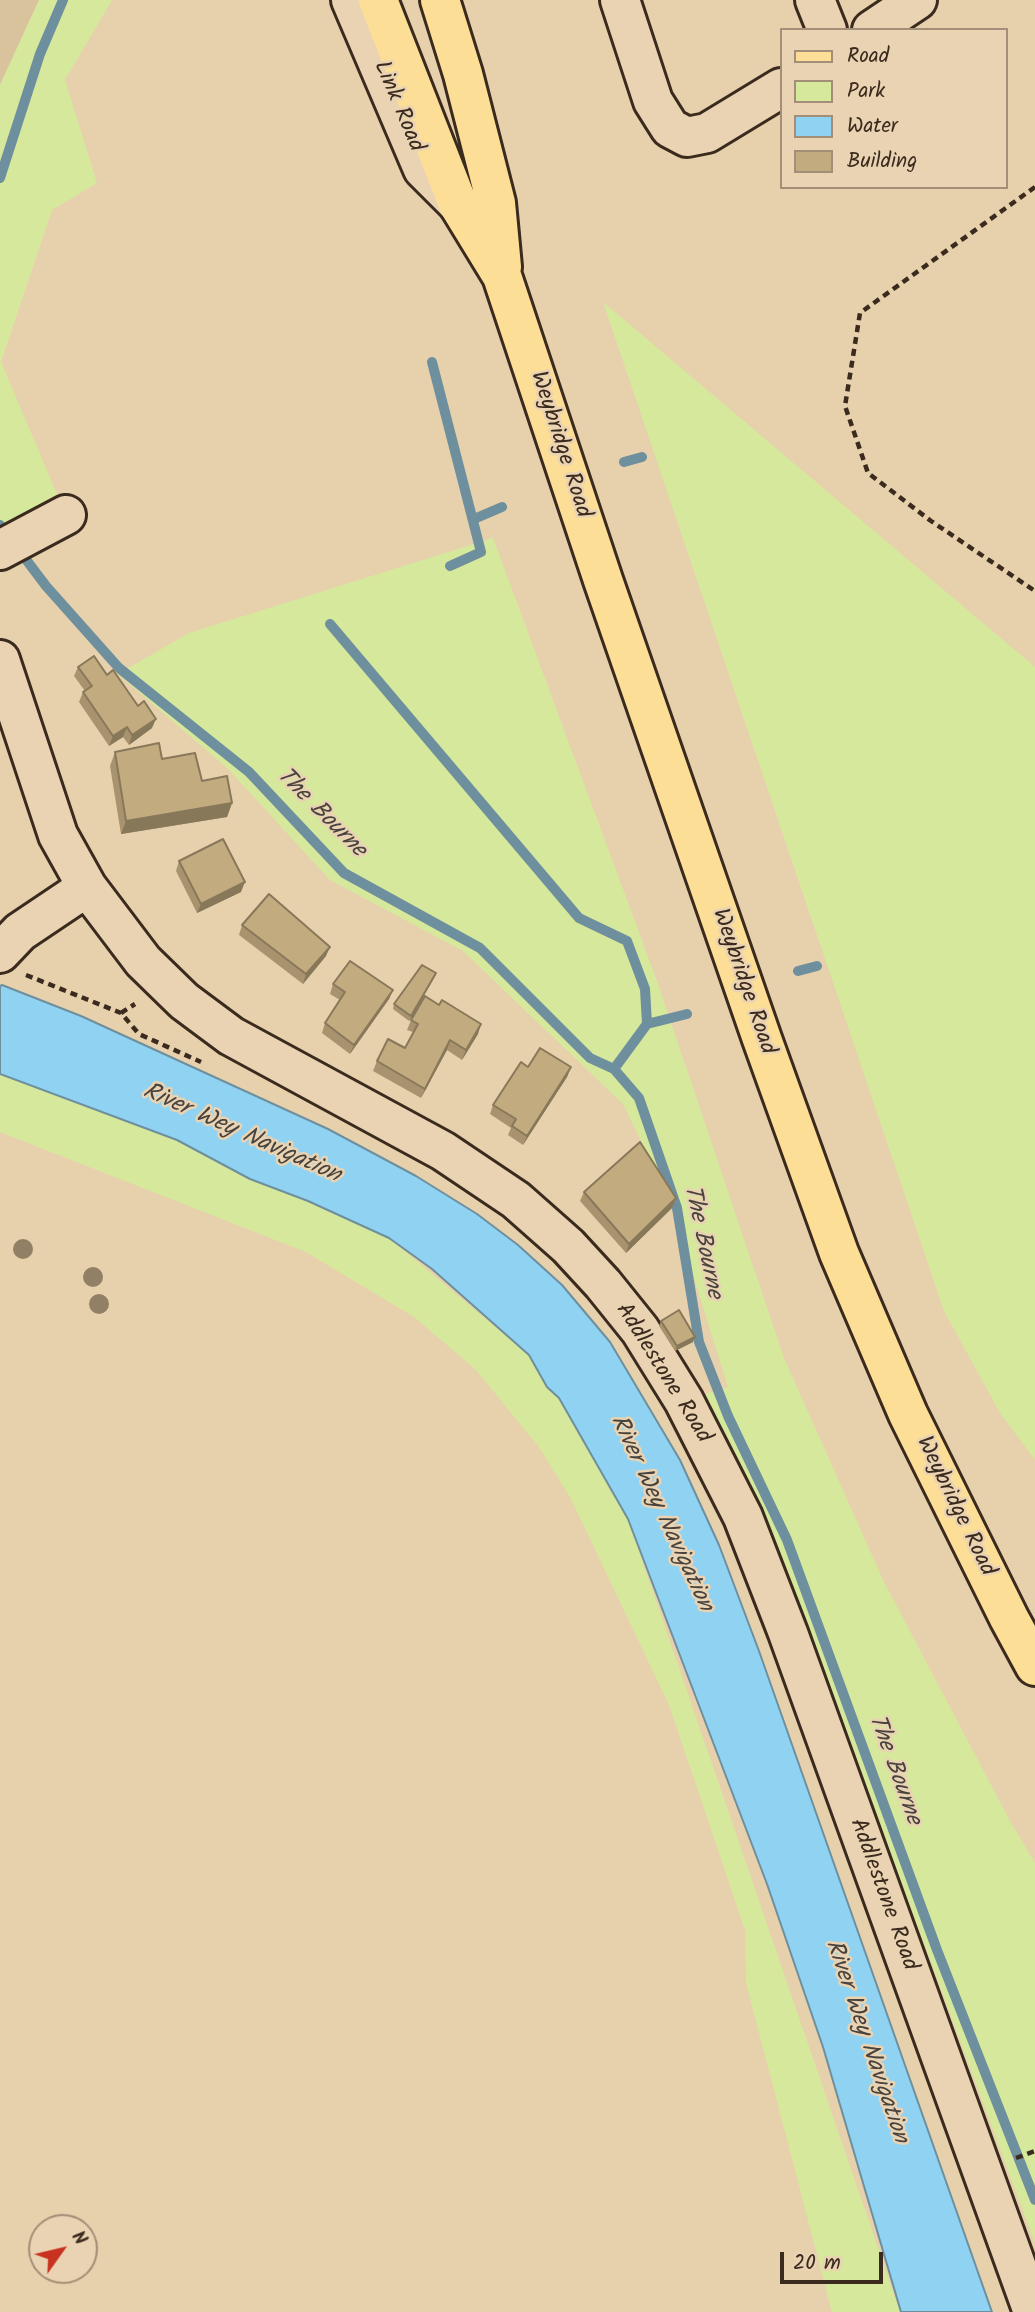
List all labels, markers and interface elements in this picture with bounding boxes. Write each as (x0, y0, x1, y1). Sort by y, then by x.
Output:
legend (780, 28, 1007, 189)
text: Road (847, 40, 889, 73)
street label: Link Road (365, 57, 429, 157)
text: Park (847, 75, 885, 108)
text: Water (847, 110, 898, 143)
text: Building (847, 145, 917, 178)
street label: Weybridge Road (522, 368, 596, 522)
water label: The Bourne (269, 763, 371, 865)
street label: Weybridge Road (704, 905, 780, 1059)
water label: River Wey Navigation (138, 1078, 344, 1192)
water label: The Bourne (675, 1183, 727, 1301)
street label: Addlestone Road (608, 1299, 716, 1449)
water label: River Wey Navigation (602, 1411, 718, 1617)
street label: Weybridge Road (908, 1432, 1000, 1582)
water label: The Bourne (860, 1711, 926, 1829)
street label: Addlestone Road (842, 1815, 922, 1975)
water label: River Wey Navigation (817, 1936, 913, 2148)
north arrow (28, 2214, 98, 2284)
text: N (63, 2225, 95, 2252)
scale bar (783, 2238, 886, 2282)
text: 20 m (793, 2247, 841, 2280)

